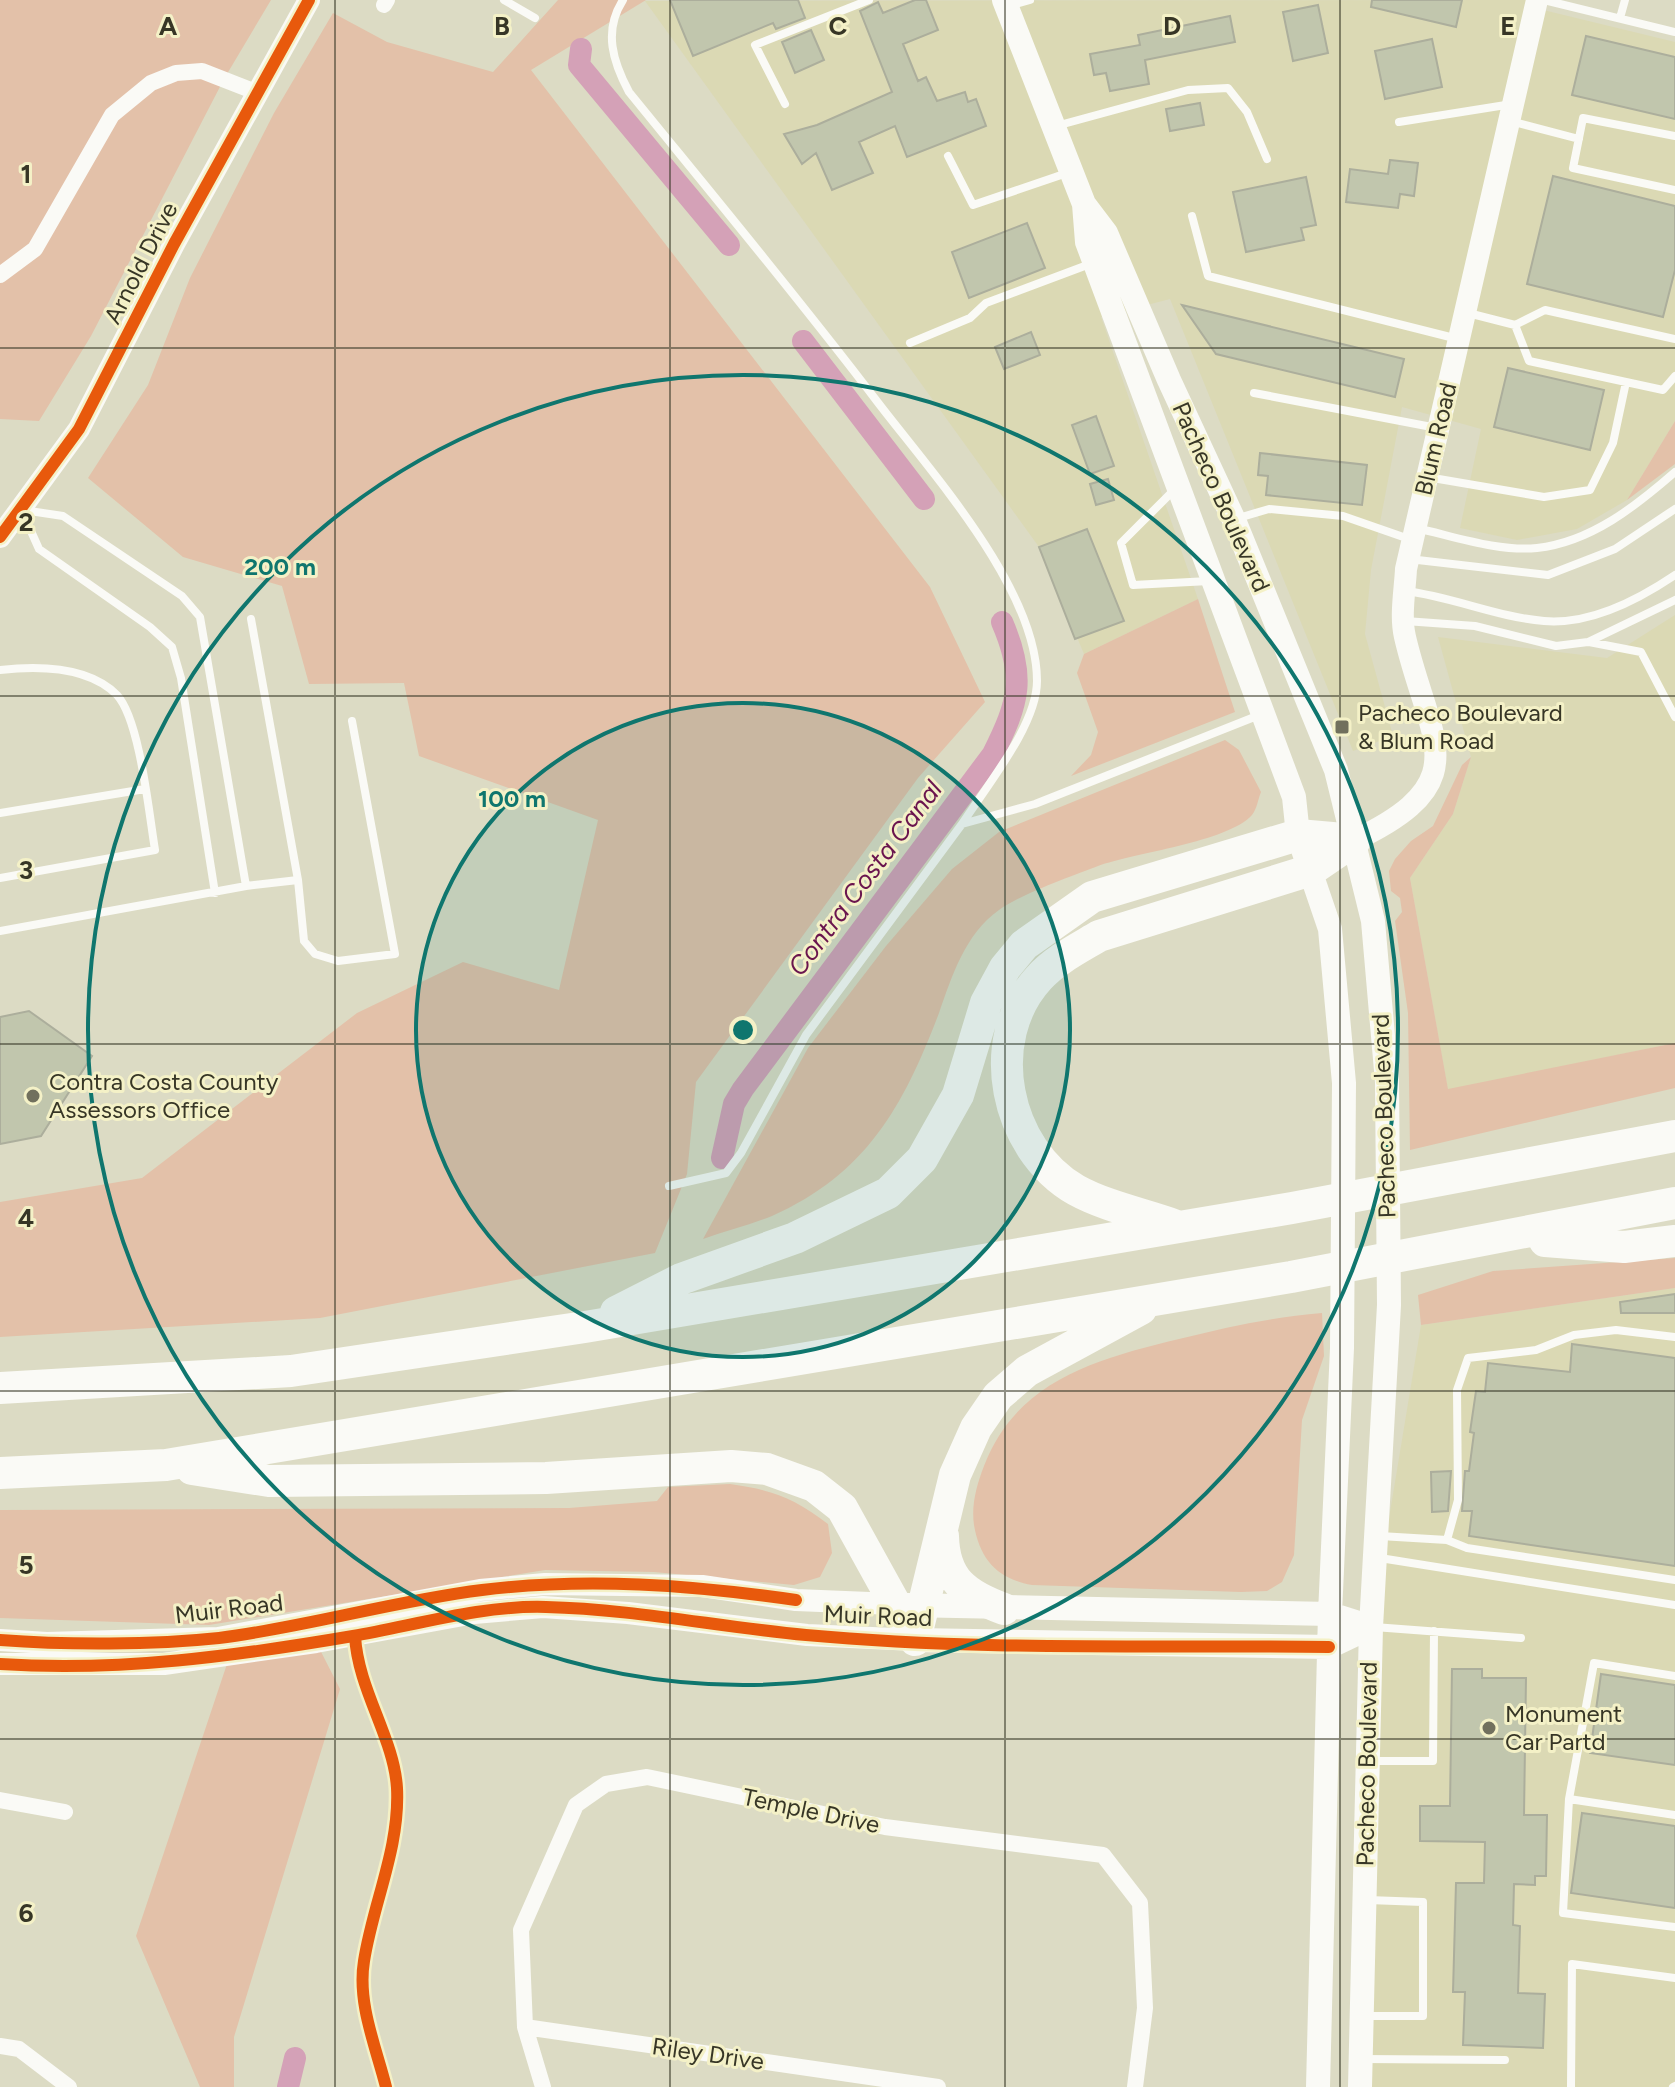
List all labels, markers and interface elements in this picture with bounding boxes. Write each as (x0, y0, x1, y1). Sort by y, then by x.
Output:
text: A (159, 10, 178, 42)
text: B (494, 10, 510, 42)
text: C (829, 10, 848, 42)
text: D (1163, 10, 1181, 42)
text: E (1500, 10, 1516, 42)
text: 1 (21, 158, 31, 190)
street label: Arnold Drive (98, 197, 184, 328)
street label: Blum Road (1408, 380, 1463, 498)
street label: Pacheco Boulevard (1167, 397, 1276, 596)
text: 2 (18, 506, 34, 538)
text: 200 m (244, 552, 316, 581)
place label: Pacheco Boulevard & Blum Road (1358, 698, 1563, 755)
marker: Pacheco Boulevard & Blum Road (1333, 718, 1351, 736)
water label: Contra Costa Canal (781, 774, 949, 982)
text: 100 m (478, 784, 546, 813)
text: 3 (19, 854, 33, 886)
street label: Pacheco Boulevard (1365, 1013, 1402, 1219)
centre of rings (729, 1016, 757, 1044)
place label: Contra Costa County Assessors Office (49, 1067, 279, 1124)
marker: Contra Costa County Assessors Office (24, 1087, 42, 1105)
text: 4 (18, 1202, 34, 1234)
text: 5 (18, 1549, 34, 1581)
street label: Muir Road (173, 1587, 285, 1630)
street label: Muir Road (823, 1599, 933, 1632)
street label: Pacheco Boulevard (1350, 1661, 1383, 1867)
place label: Monument Car Partd (1505, 1699, 1622, 1756)
marker: Monument Car Partd (1480, 1719, 1498, 1737)
street label: Temple Drive (740, 1782, 882, 1839)
text: 6 (18, 1897, 34, 1929)
street label: Riley Drive (650, 2031, 766, 2076)

